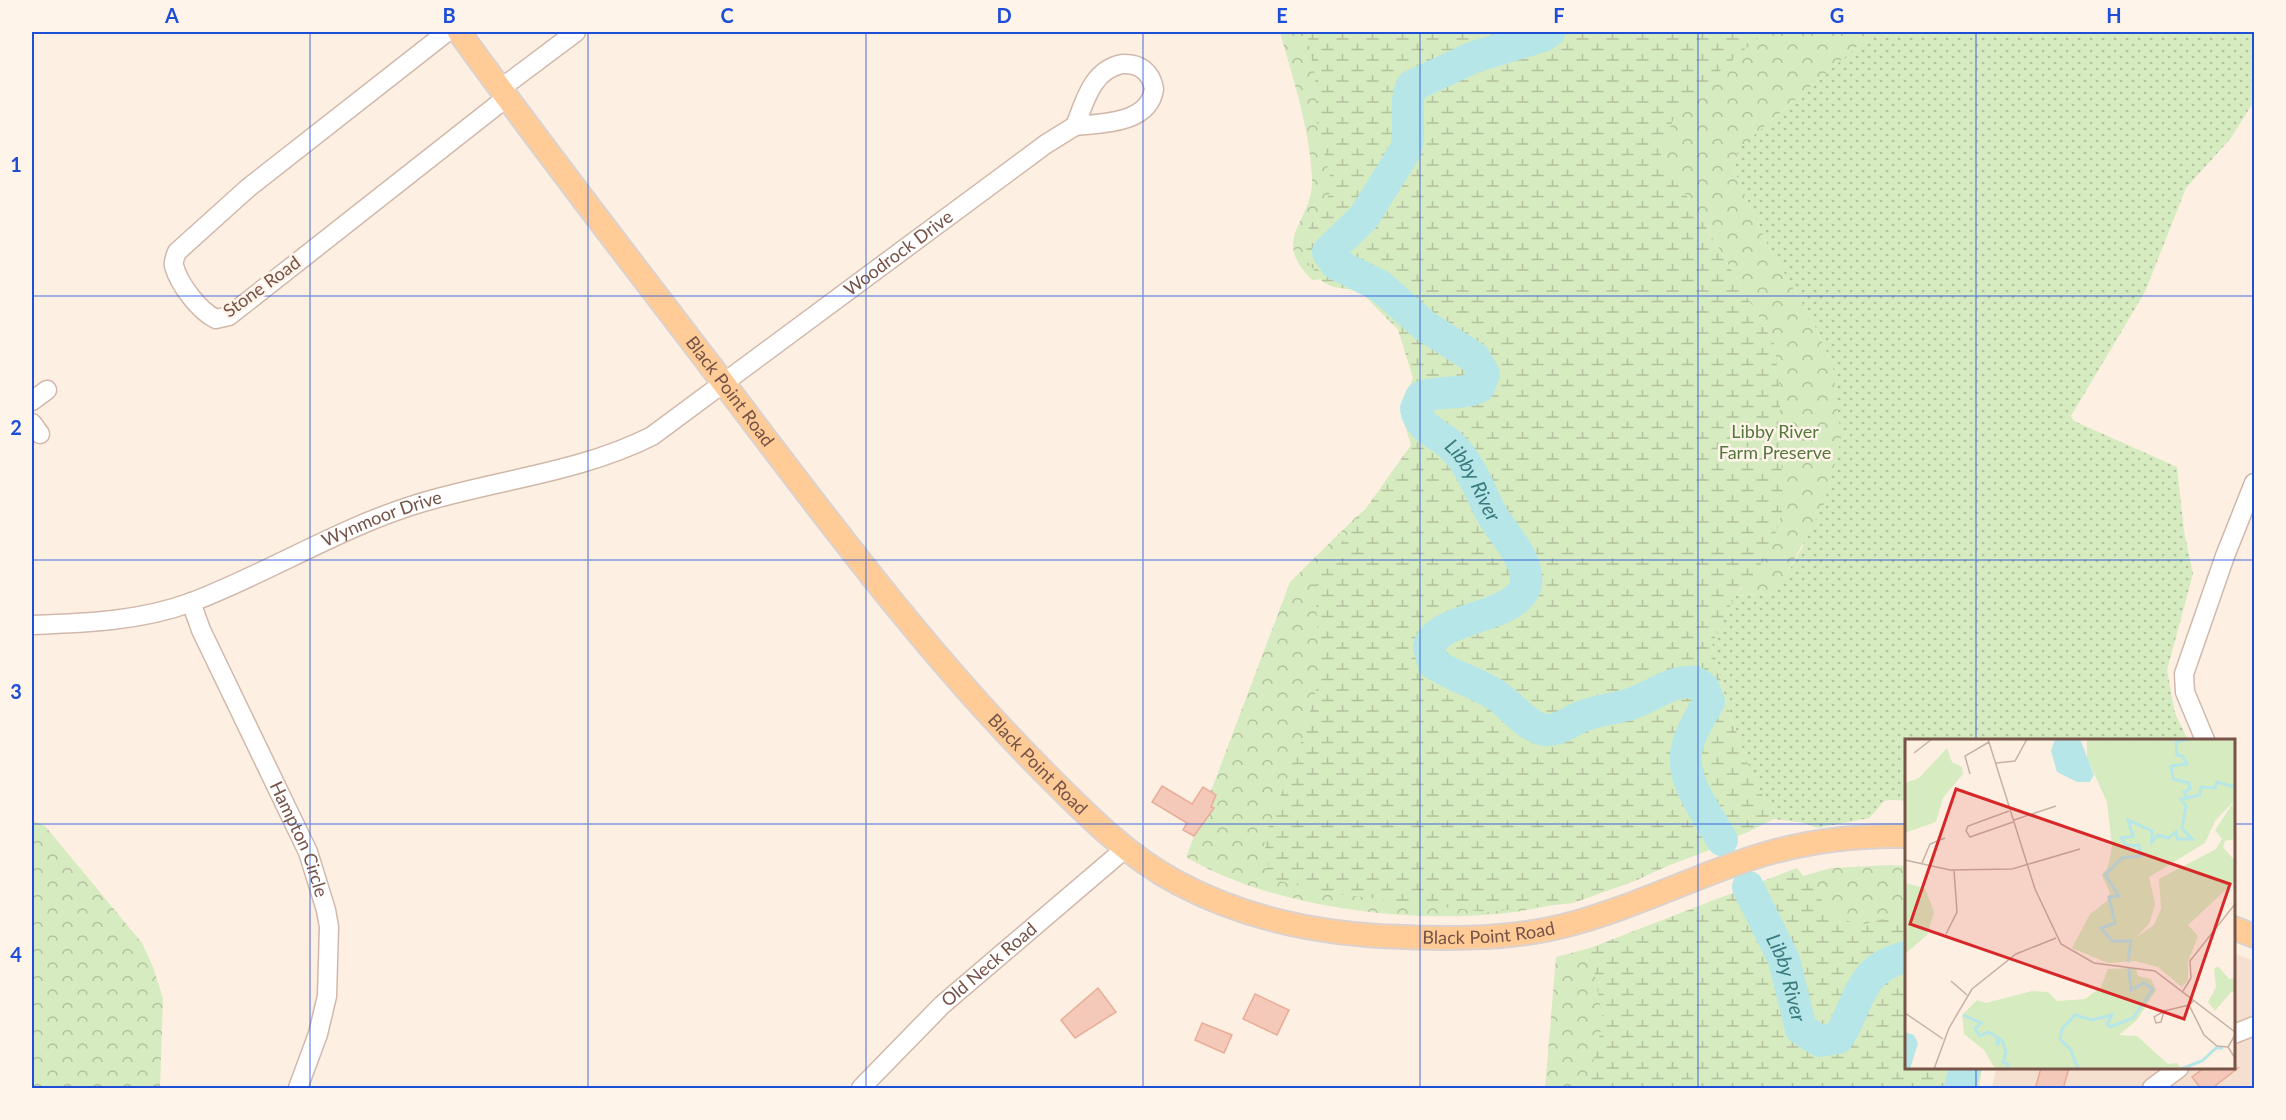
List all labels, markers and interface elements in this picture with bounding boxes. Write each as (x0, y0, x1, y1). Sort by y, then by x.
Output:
text: A (164, 3, 179, 27)
text: B (442, 3, 456, 27)
text: C (720, 3, 734, 27)
text: D (996, 3, 1012, 27)
text: E (1276, 3, 1288, 27)
text: F (1553, 3, 1565, 27)
text: G (1830, 3, 1844, 27)
text: H (2106, 3, 2122, 27)
text: 1 (10, 152, 22, 176)
street label: Woodrock Drive (839, 205, 957, 300)
street label: Stone Road (219, 251, 304, 322)
street label: Black Point Road (682, 331, 780, 450)
text: 2 (10, 415, 22, 439)
park label: Libby River Farm Preserve (1719, 420, 1831, 463)
water label: Libby River (1441, 433, 1507, 527)
street label: Wynmoor Drive (318, 485, 444, 551)
text: 3 (10, 679, 22, 703)
street label: Black Point Road (984, 709, 1092, 819)
inset map (1905, 739, 2235, 1069)
street label: Hampton Circle (266, 778, 333, 899)
street label: Black Point Road (1422, 916, 1557, 948)
street label: Old Neck Road (936, 917, 1041, 1011)
water label: Libby River (1762, 929, 1812, 1025)
text: 4 (10, 942, 22, 966)

